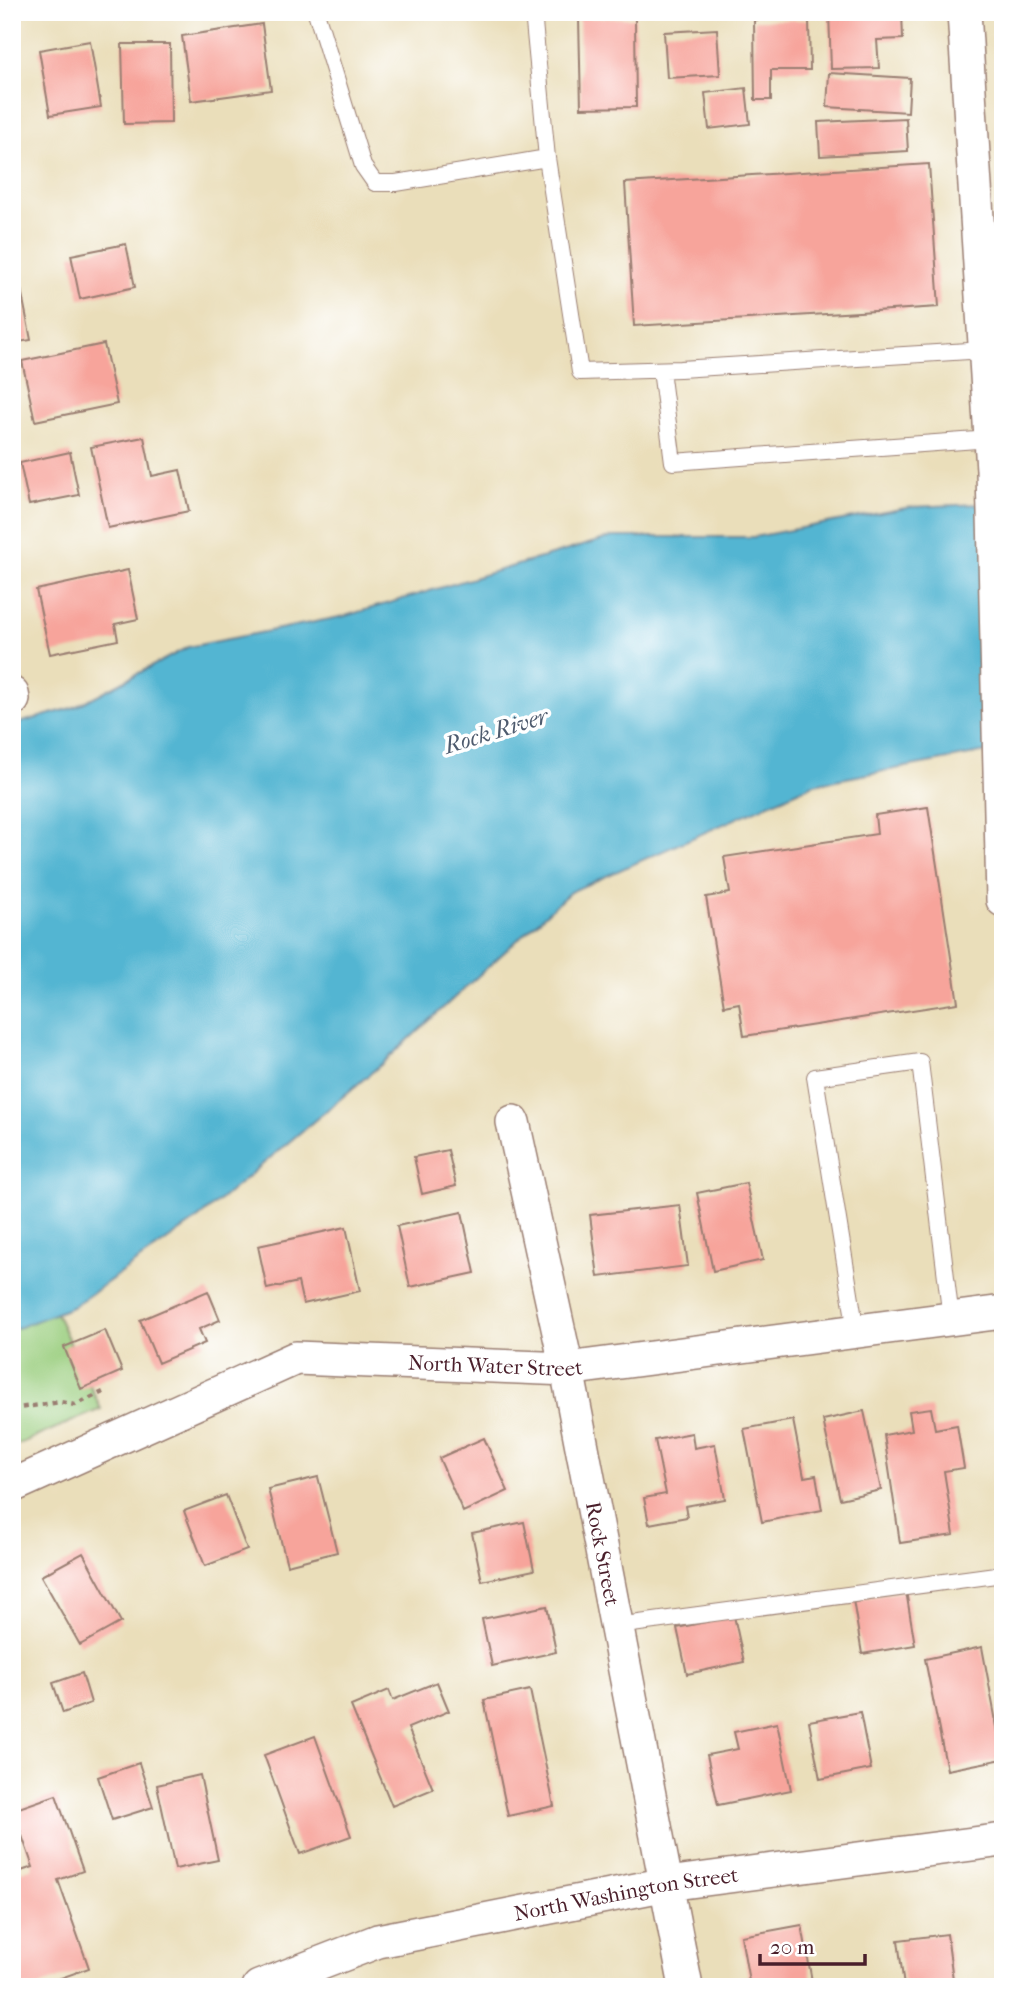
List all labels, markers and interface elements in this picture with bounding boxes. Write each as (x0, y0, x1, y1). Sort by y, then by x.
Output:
water label: Rock River (439, 702, 553, 760)
street label: North Water Street (408, 1351, 584, 1381)
street label: Rock Street (581, 1500, 624, 1608)
street label: North Washington Street (512, 1863, 740, 1926)
scale bar (760, 1922, 864, 1966)
text: 20 m (770, 1935, 815, 1959)

